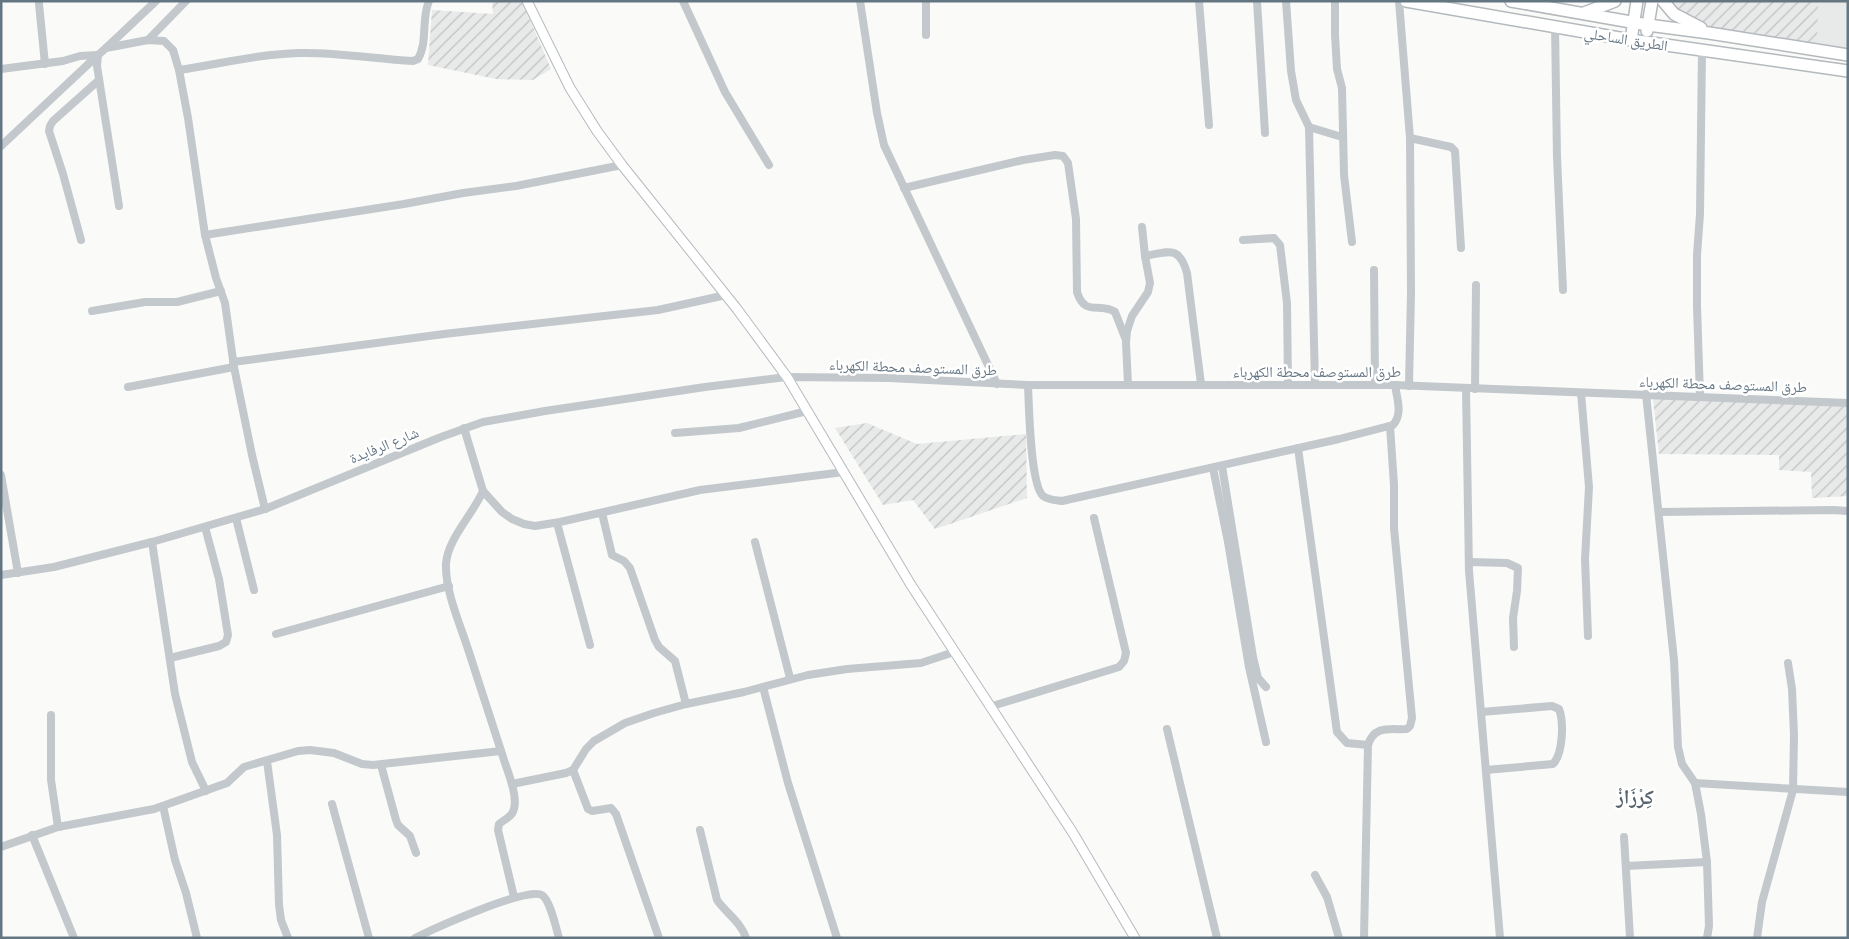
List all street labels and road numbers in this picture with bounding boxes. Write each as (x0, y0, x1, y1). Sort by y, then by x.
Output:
street label: الطريق الساحلي (1582, 24, 1669, 58)
street label: طرق المستوصف محطة الكهرباء (829, 356, 997, 380)
street label: طرق المستوصف محطة الكهرباء (1233, 363, 1401, 382)
street label: طرق المستوصف محطة الكهرباء (1639, 373, 1807, 397)
street label: شارع الرفايدة (347, 423, 422, 468)

